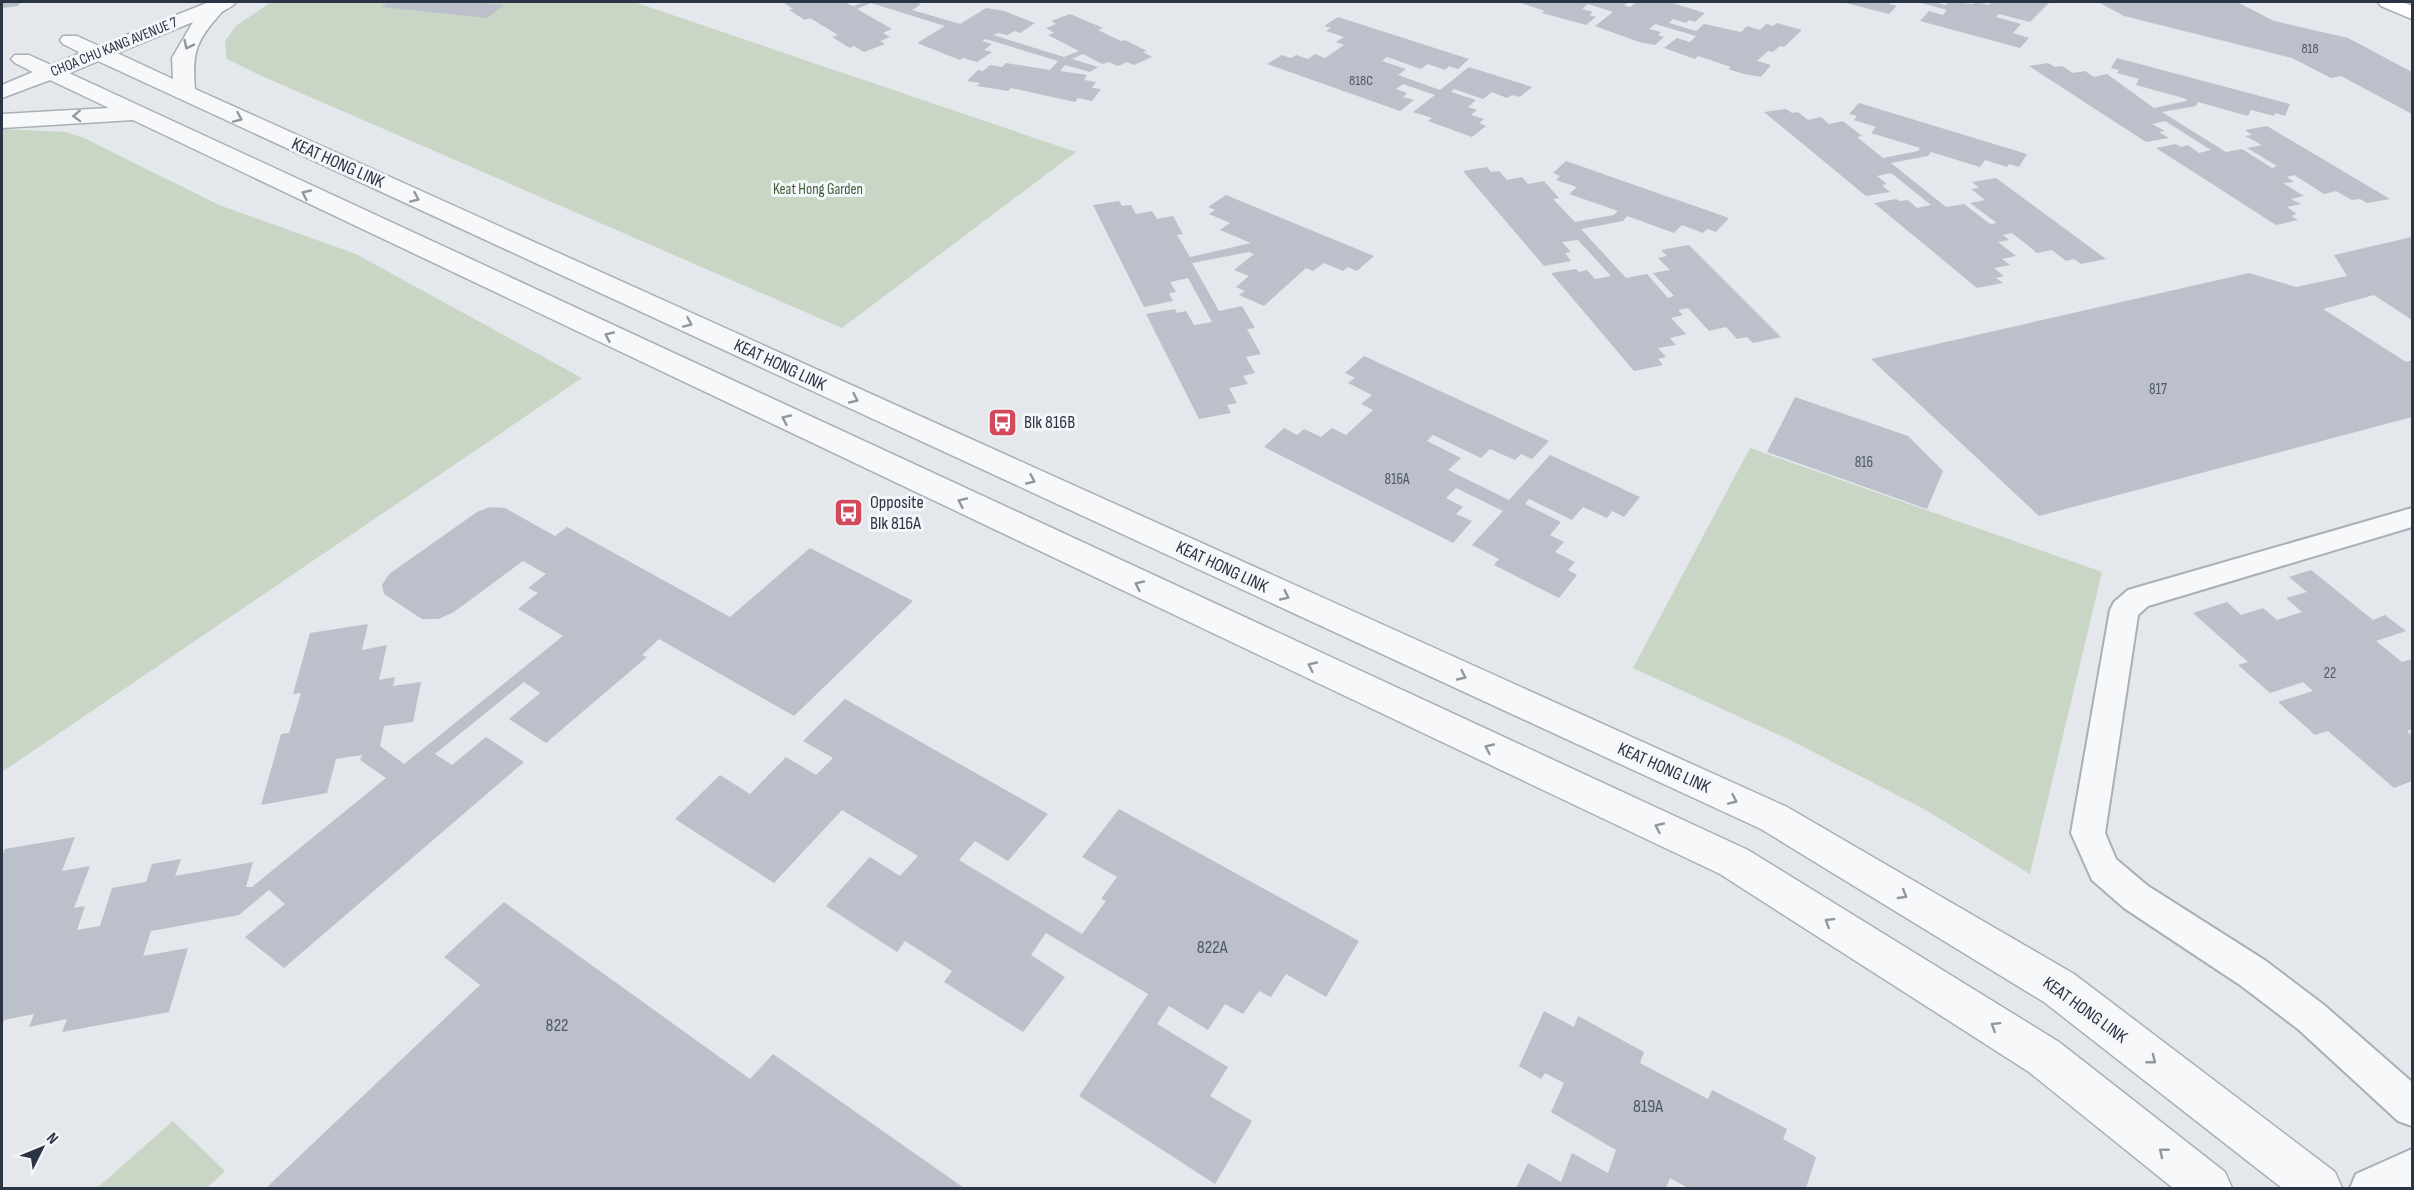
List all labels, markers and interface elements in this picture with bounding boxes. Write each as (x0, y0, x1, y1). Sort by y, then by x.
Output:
street label: CHOA CHU KANG AVENUE 7 (48, 13, 180, 81)
one-way arrow (184, 39, 196, 50)
house number: 818 (2301, 40, 2319, 57)
house number: 818C (1349, 72, 1373, 89)
one-way arrow (72, 110, 81, 123)
one-way arrow (231, 110, 242, 122)
street label: KEAT HONG LINK (288, 133, 388, 193)
park label: Keat Hong Garden (773, 180, 863, 199)
one-way arrow (302, 189, 313, 201)
one-way arrow (409, 191, 420, 203)
one-way arrow (682, 315, 693, 327)
one-way arrow (605, 331, 616, 343)
street label: KEAT HONG LINK (731, 335, 830, 396)
house number: 817 (2149, 380, 2167, 399)
one-way arrow (847, 391, 858, 403)
bus stop icon: Blk 816B (987, 406, 1019, 438)
place label: Blk 816B (1024, 412, 1075, 433)
one-way arrow (781, 414, 792, 426)
house number: 816 (1855, 453, 1873, 472)
house number: 816A (1385, 470, 1410, 489)
one-way arrow (1025, 472, 1036, 484)
place label: Opposite Blk 816A (870, 492, 924, 534)
bus stop icon: Opposite Blk 816A (833, 496, 865, 528)
one-way arrow (958, 497, 969, 509)
street label: KEAT HONG LINK (1173, 537, 1272, 598)
one-way arrow (1134, 580, 1145, 592)
one-way arrow (1279, 588, 1290, 600)
one-way arrow (1308, 661, 1319, 673)
house number: 22 (2324, 664, 2336, 683)
one-way arrow (1456, 669, 1467, 681)
street label: KEAT HONG LINK (1614, 738, 1714, 798)
one-way arrow (1484, 744, 1495, 756)
one-way arrow (1726, 792, 1737, 804)
one-way arrow (1655, 823, 1666, 835)
one-way arrow (1897, 888, 1907, 899)
one-way arrow (1825, 918, 1836, 929)
house number: 822A (1197, 937, 1228, 958)
street label: KEAT HONG LINK (2039, 972, 2132, 1048)
house number: 822 (546, 1015, 569, 1036)
one-way arrow (1991, 1021, 2001, 1033)
one-way arrow (2146, 1053, 2157, 1064)
house number: 819A (1633, 1096, 1663, 1117)
north arrow (12, 1118, 72, 1178)
text: N (42, 1129, 62, 1148)
one-way arrow (2159, 1148, 2170, 1159)

